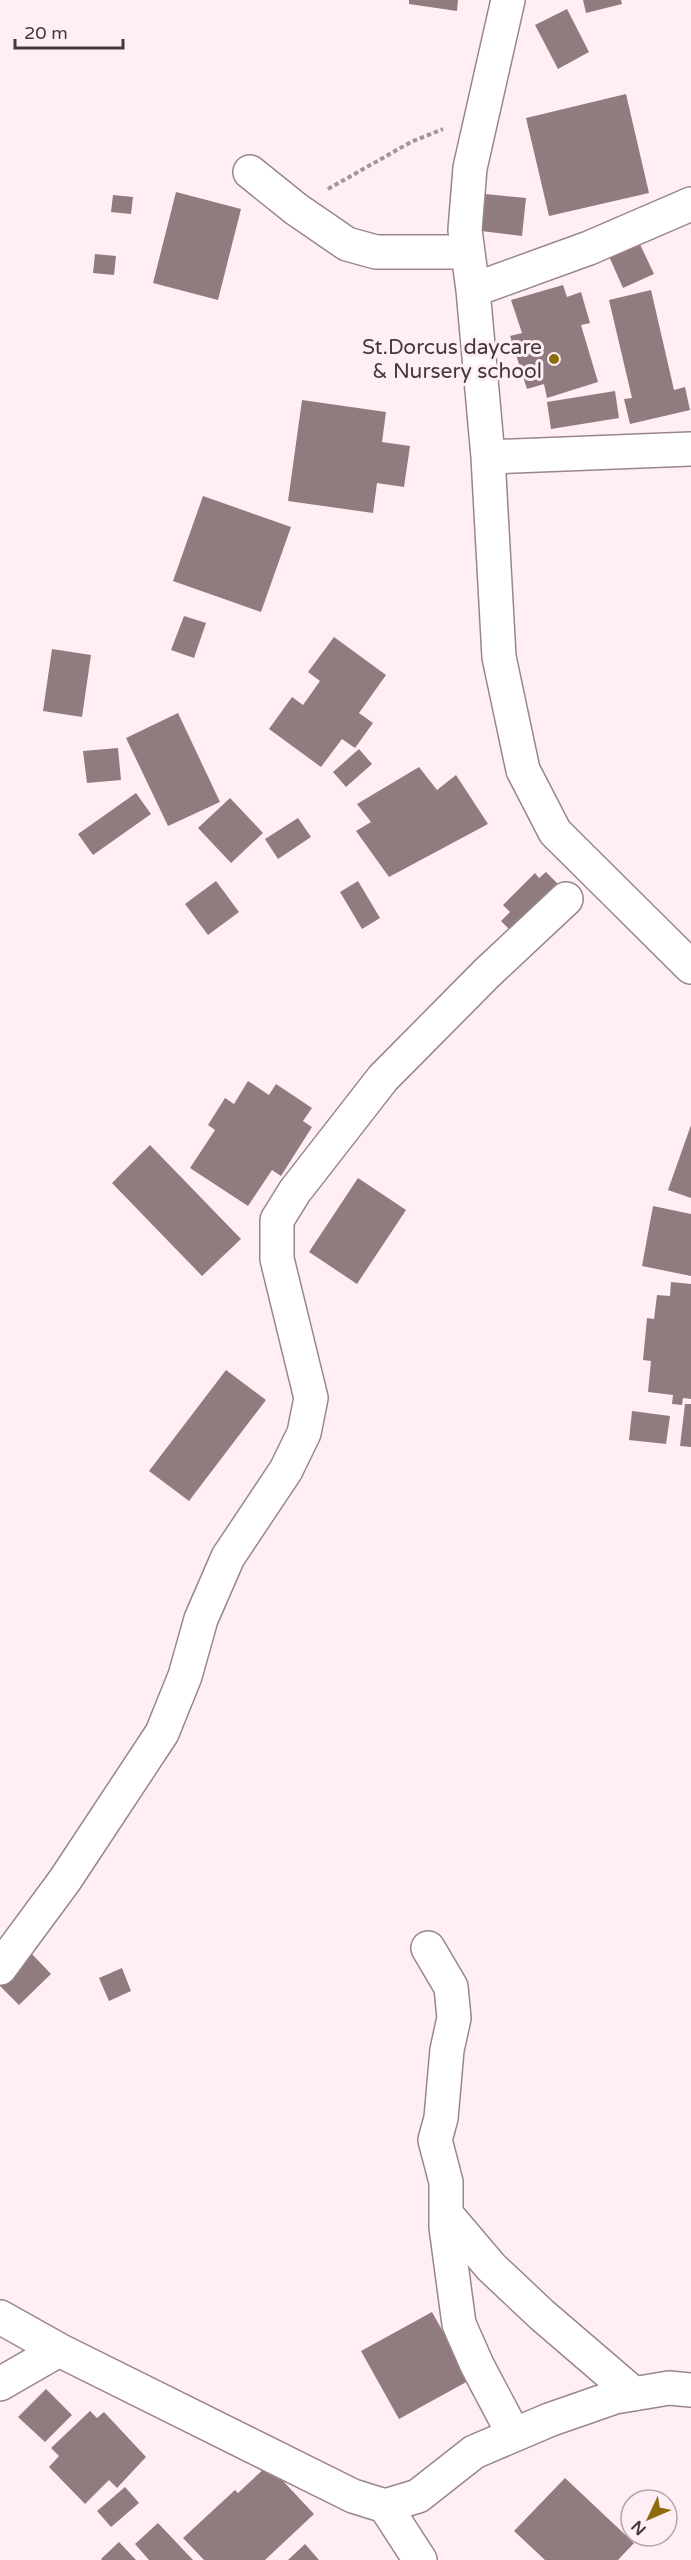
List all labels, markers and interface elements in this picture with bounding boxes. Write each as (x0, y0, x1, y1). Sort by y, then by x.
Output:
scale bar (15, 12, 123, 50)
text: 20 m (24, 22, 68, 44)
place label: St.Dorcus daycare & Nursery school (362, 335, 542, 384)
marker: St.Dorcus daycare & Nursery school (547, 352, 561, 366)
north arrow (619, 2488, 679, 2548)
text: N (627, 2516, 651, 2539)

